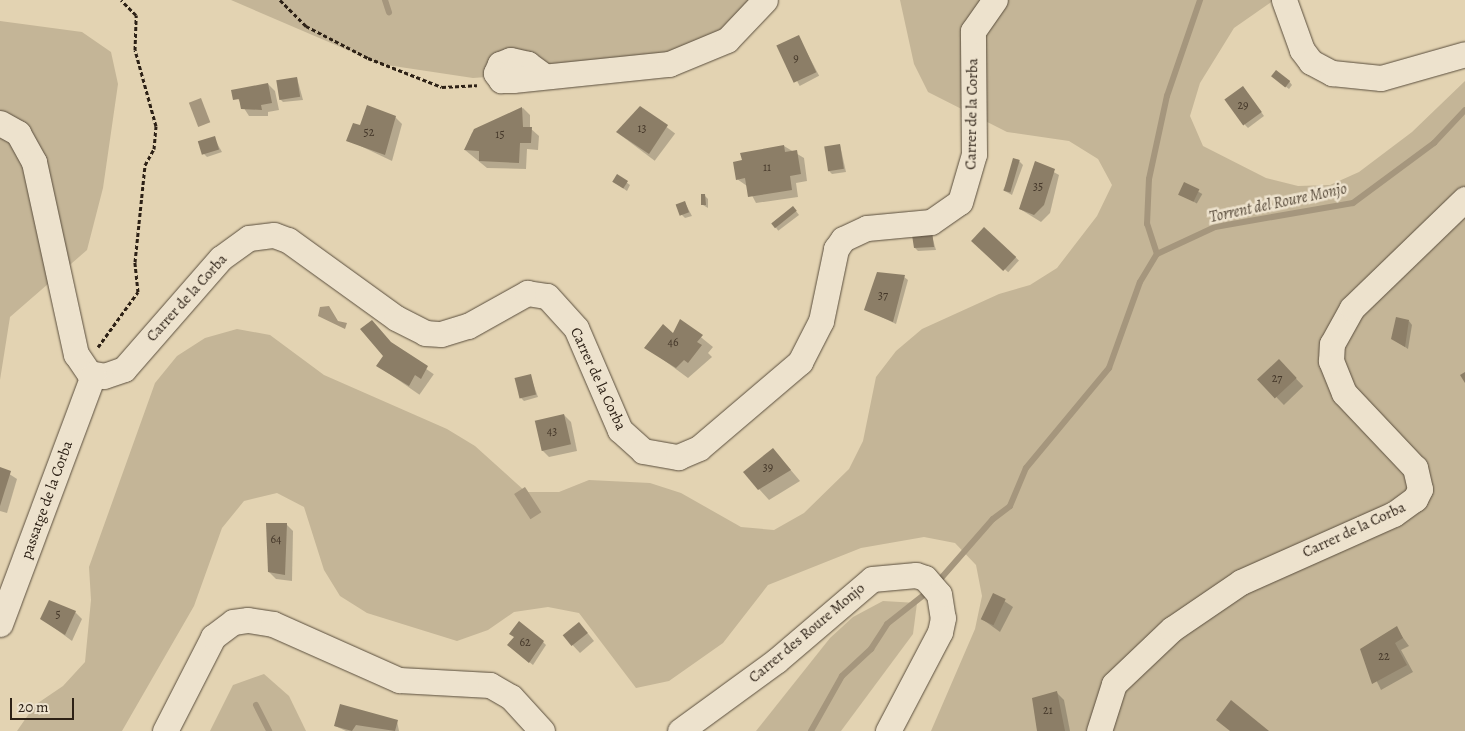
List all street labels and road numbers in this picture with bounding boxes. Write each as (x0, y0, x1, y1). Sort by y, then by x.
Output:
street label: Carrer de la Corba (962, 58, 982, 170)
street label: Carrer de la Corba (143, 251, 231, 345)
street label: Carrer de la Corba (566, 325, 630, 433)
street label: passatge de la Corba (17, 438, 77, 562)
street label: Carrer de la Corba (1300, 498, 1408, 562)
street label: Carrer des Roure Monjo (745, 579, 869, 687)

